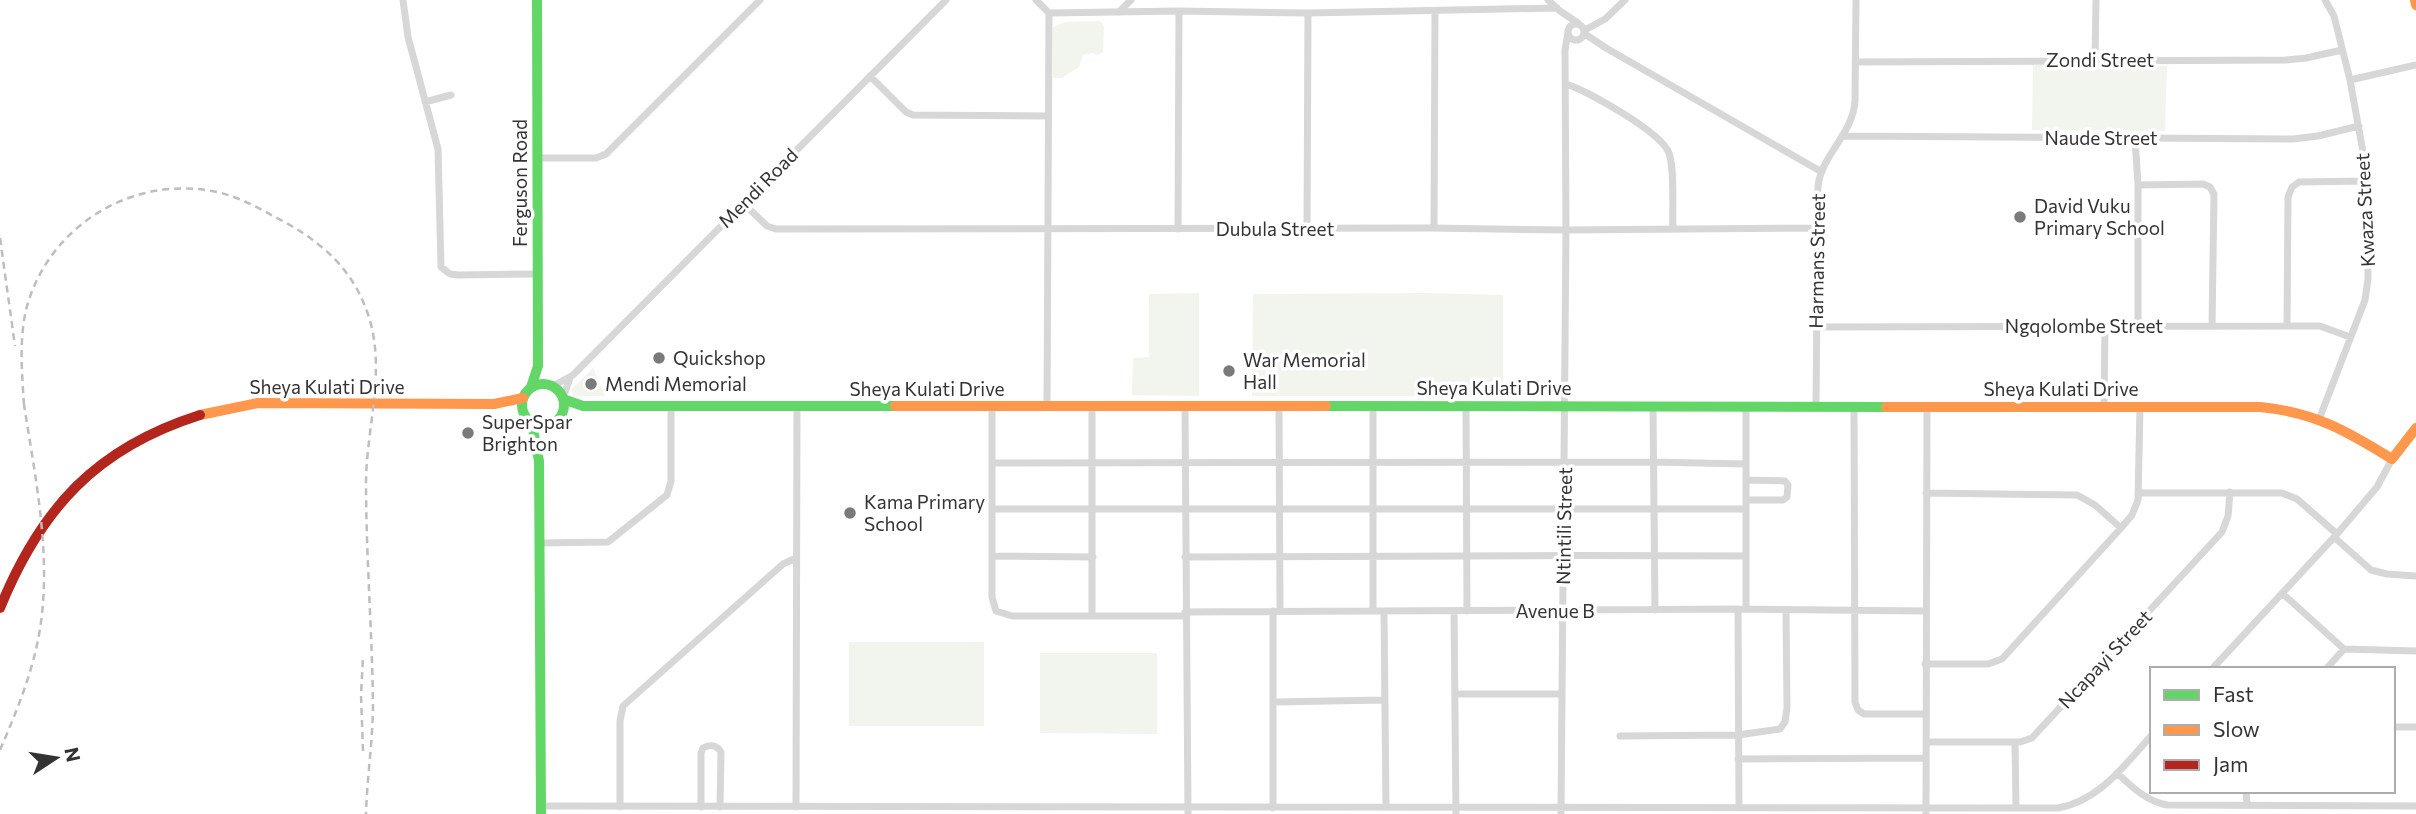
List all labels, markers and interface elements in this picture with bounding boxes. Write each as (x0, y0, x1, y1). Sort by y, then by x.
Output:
street label: Zondi Street (2046, 48, 2154, 71)
street label: Ferguson Road (508, 119, 531, 247)
street label: Naude Street (2044, 126, 2158, 149)
street label: Mendi Road (713, 143, 802, 232)
street label: Kwaza Street (2350, 152, 2379, 267)
street label: Harmans Street (1804, 193, 1829, 329)
place label: David Vuku Primary School (2034, 194, 2165, 239)
marker: David Vuku Primary School (2012, 209, 2028, 225)
street label: Dubula Street (1216, 217, 1334, 240)
street label: Ngqolombe Street (2005, 314, 2163, 337)
place label: Quickshop (673, 346, 766, 369)
place label: War Memorial Hall (1243, 348, 1366, 393)
marker: Quickshop (651, 350, 667, 366)
marker: War Memorial Hall (1221, 363, 1237, 379)
place label: Mendi Memorial (605, 372, 747, 395)
street label: Sheya Kulati Drive (249, 375, 405, 398)
marker: Mendi Memorial (583, 376, 599, 392)
street label: Sheya Kulati Drive (1416, 376, 1572, 399)
street label: Sheya Kulati Drive (849, 377, 1005, 400)
street label: Sheya Kulati Drive (1983, 377, 2139, 400)
place label: SuperSpar Brighton (482, 410, 573, 455)
marker: SuperSpar Brighton (460, 425, 476, 441)
street label: Ntintili Street (1551, 467, 1576, 585)
place label: Kama Primary School (864, 490, 985, 535)
marker: Kama Primary School (842, 505, 858, 521)
street label: Avenue B (1515, 599, 1595, 622)
street label: Ncapayi Street (2053, 604, 2156, 713)
legend (2150, 667, 2395, 793)
text: Fast (2213, 681, 2254, 706)
text: Slow (2213, 716, 2260, 741)
north arrow (21, 723, 91, 793)
text: N (60, 745, 86, 764)
text: Jam (2213, 751, 2248, 776)

